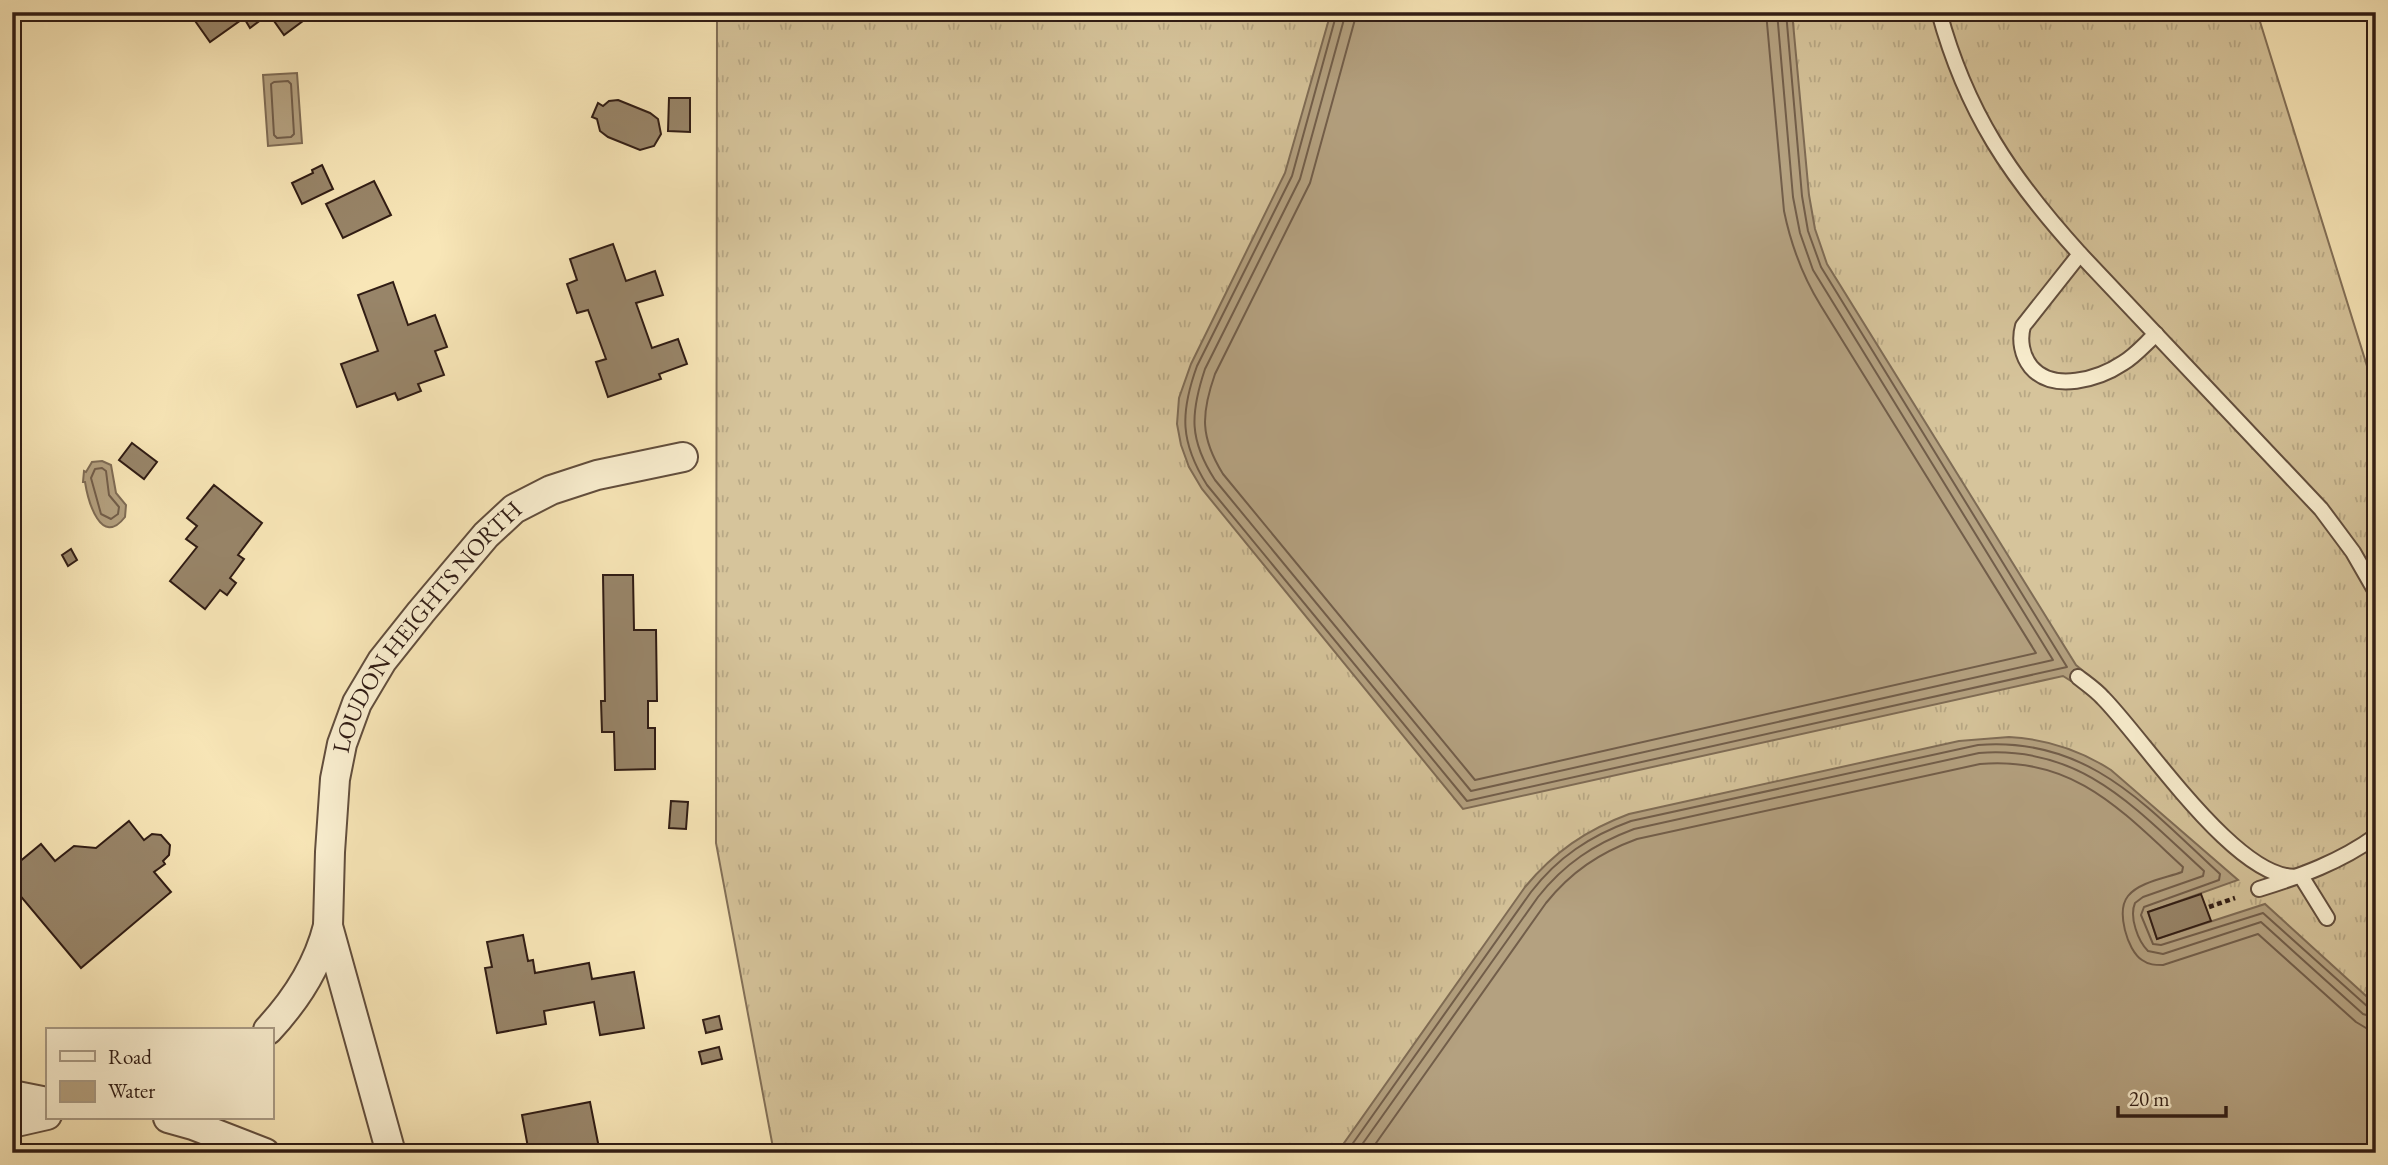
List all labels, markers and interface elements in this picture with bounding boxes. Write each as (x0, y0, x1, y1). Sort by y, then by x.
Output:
street label: LOUDON HEIGHTS NORTH (325, 494, 528, 755)
legend (46, 1028, 273, 1120)
text: Road (108, 1043, 152, 1070)
scale bar (2118, 1074, 2227, 1118)
text: Water (108, 1077, 155, 1104)
text: 20 m (2129, 1085, 2170, 1112)

